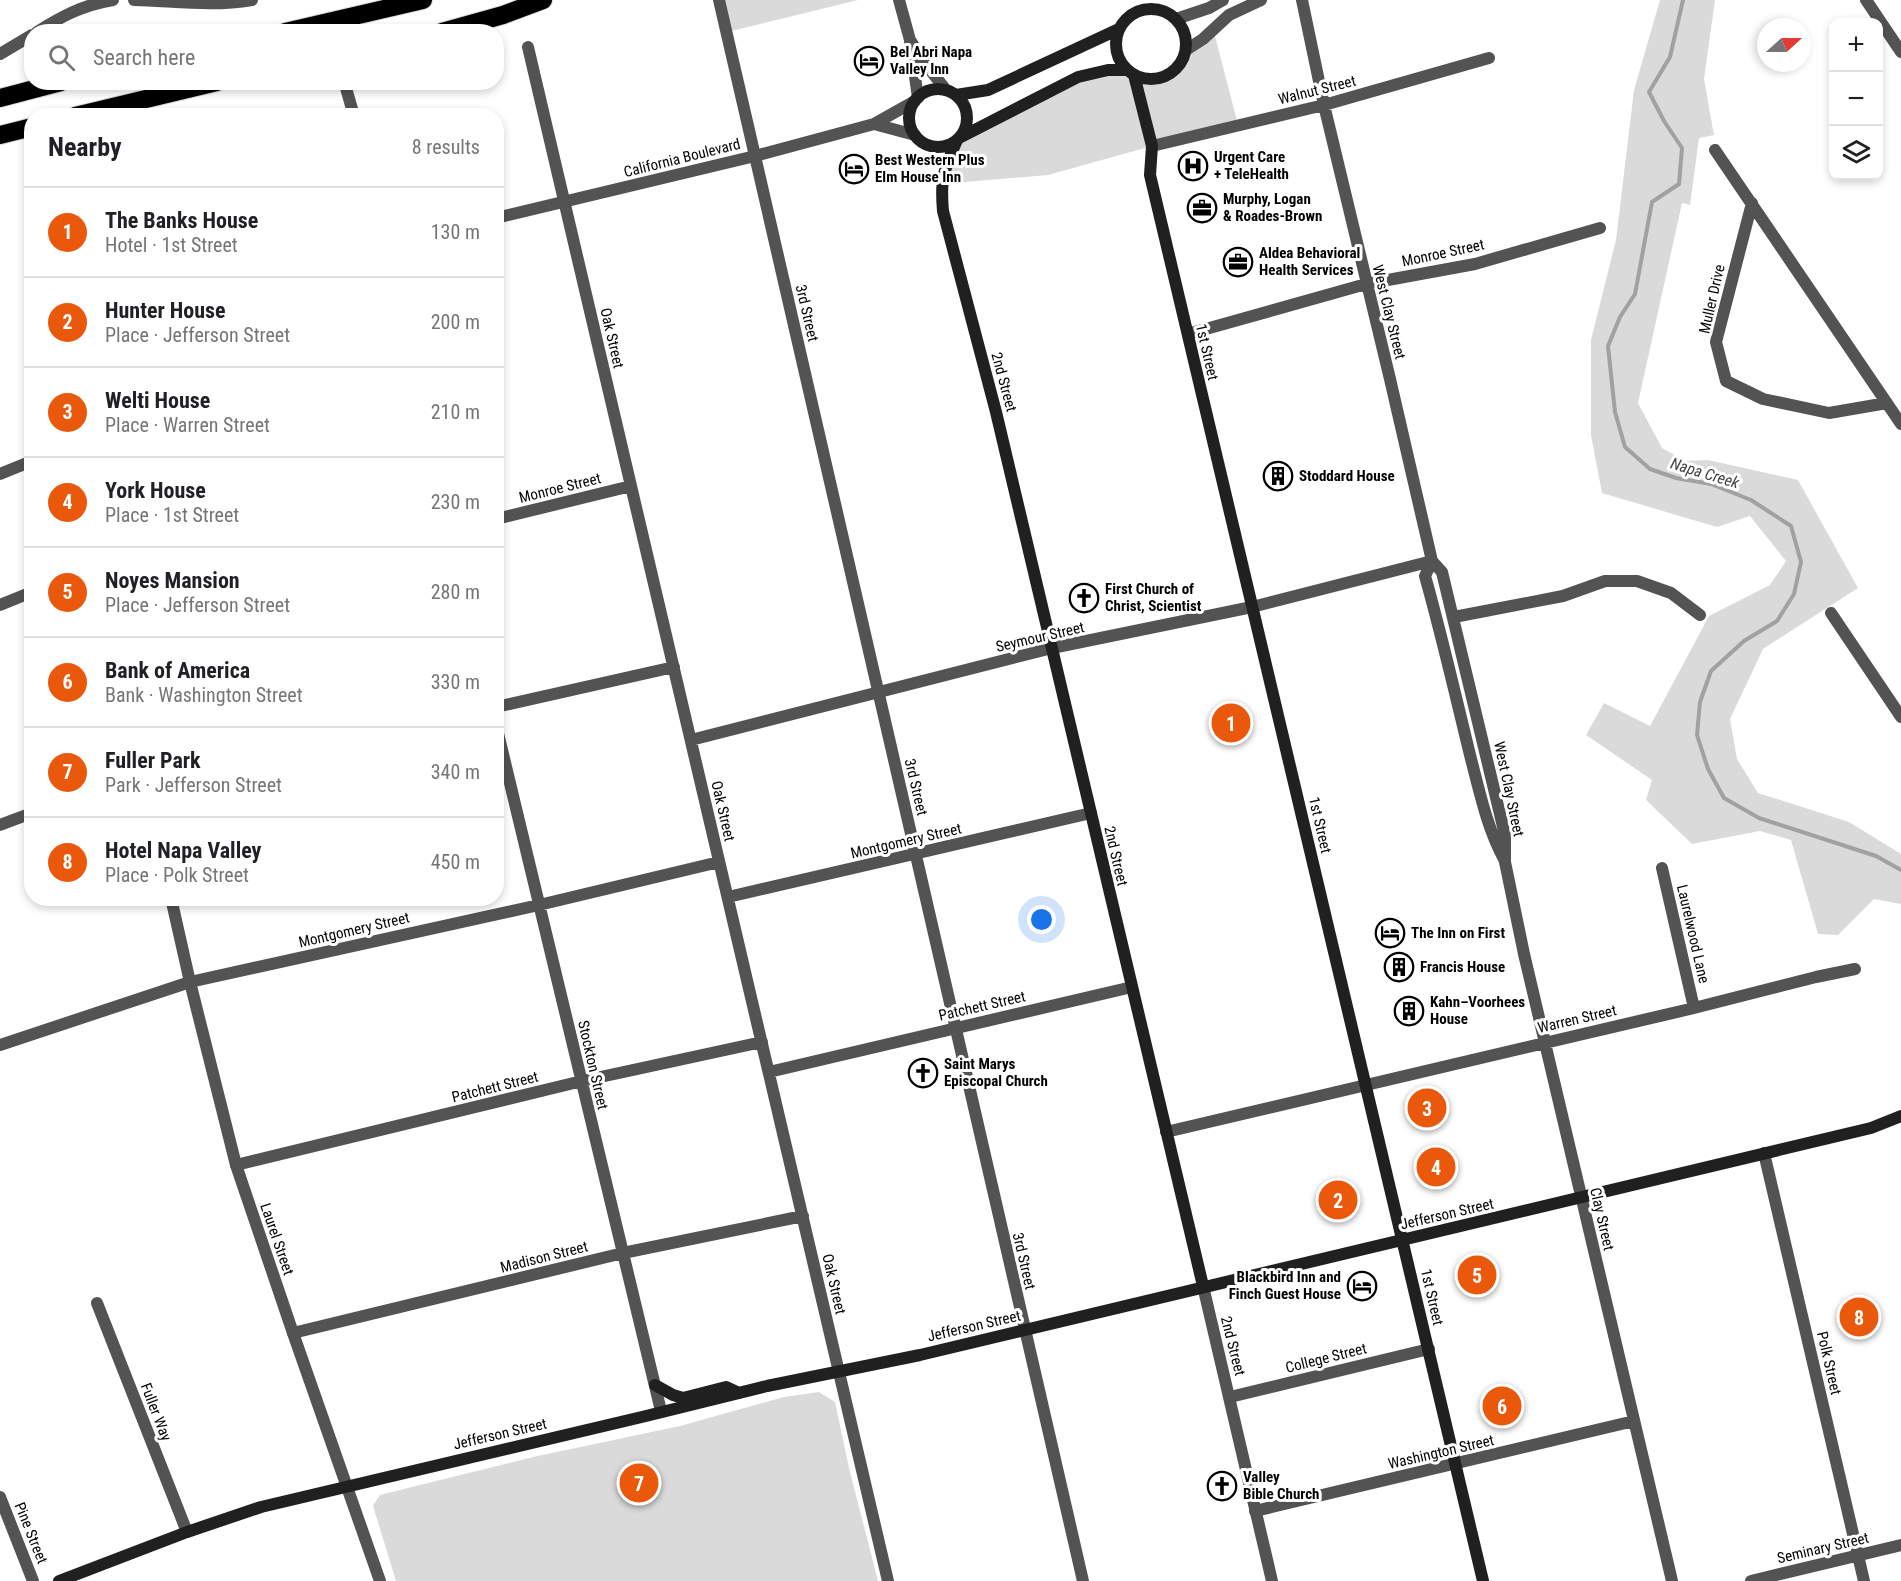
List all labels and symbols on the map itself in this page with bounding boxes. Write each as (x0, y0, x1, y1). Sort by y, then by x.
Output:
north arrow (1757, 18, 1811, 72)
place label: Bel Abri Napa Valley Inn (890, 43, 972, 78)
hotel icon: Bel Abri Napa Valley Inn (853, 45, 885, 77)
street label: Walnut Street (1276, 72, 1358, 108)
street label: California Boulevard (622, 135, 742, 181)
place label: Urgent Care + TeleHealth (1214, 148, 1289, 183)
hospital icon: Urgent Care + TeleHealth (1177, 150, 1209, 182)
place label: Best Western Plus Elm House Inn (875, 151, 985, 186)
hotel icon: Best Western Plus Elm House Inn (838, 153, 870, 185)
place label: Murphy, Logan & Roades-Brown (1223, 190, 1322, 225)
office icon: Murphy, Logan & Roades-Brown (1186, 192, 1218, 224)
street label: Monroe Street (1400, 235, 1486, 271)
place label: Aldea Behavioral Health Services (1259, 244, 1360, 279)
office icon: Aldea Behavioral Health Services (1222, 246, 1254, 278)
street label: West Clay Street (1369, 263, 1409, 361)
street label: Muller Drive (1695, 263, 1729, 335)
street label: 3rd Street (792, 283, 822, 343)
street label: Oak Street (596, 306, 628, 370)
street label: 1st Street (1192, 322, 1222, 382)
street label: 2nd Street (987, 350, 1021, 414)
water label: Napa Creek (1668, 454, 1743, 493)
building icon: Stoddard House (1262, 460, 1294, 492)
place label: Stoddard House (1299, 467, 1395, 485)
street label: Monroe Street (517, 469, 603, 507)
place label: First Church of Christ, Scientist (1105, 580, 1202, 615)
church icon: First Church of Christ, Scientist (1068, 582, 1100, 614)
street label: Seymour Street (994, 618, 1086, 656)
pin: 1 (1212, 700, 1250, 746)
street label: West Clay Street (1490, 740, 1528, 838)
street label: 3rd Street (901, 757, 931, 817)
street label: Oak Street (707, 779, 739, 843)
street label: 1st Street (1305, 795, 1335, 855)
street label: Montgomery Street (849, 819, 963, 863)
street label: 2nd Street (1100, 824, 1132, 888)
street label: Laurelwood Lane (1673, 883, 1713, 985)
your location (1027, 905, 1056, 934)
street label: Montgomery Street (297, 908, 411, 952)
hotel icon: The Inn on First (1374, 917, 1406, 949)
place label: The Inn on First (1411, 924, 1505, 942)
building icon: Francis House (1383, 951, 1415, 983)
place label: Francis House (1420, 958, 1505, 976)
street label: Patchett Street (937, 987, 1027, 1025)
place label: Kahn–Voorhees House (1430, 993, 1525, 1028)
building icon: Kahn–Voorhees House (1393, 995, 1425, 1027)
street label: Warren Street (1536, 1001, 1618, 1037)
street label: Stockton Street (574, 1019, 612, 1111)
place label: Saint Marys Episcopal Church (944, 1055, 1048, 1090)
church icon: Saint Marys Episcopal Church (907, 1057, 939, 1089)
street label: Patchett Street (450, 1068, 540, 1106)
pin: 3 (1408, 1086, 1446, 1130)
pin: 4 (1416, 1144, 1456, 1190)
pin: 2 (1318, 1178, 1358, 1222)
street label: Clay Street (1586, 1186, 1618, 1252)
street label: Jefferson Street (1398, 1194, 1496, 1234)
street label: Laurel Street (256, 1201, 298, 1277)
street label: 3rd Street (1009, 1231, 1039, 1291)
street label: Madison Street (498, 1237, 590, 1277)
street label: Oak Street (818, 1252, 850, 1316)
pin: 5 (1458, 1252, 1496, 1298)
street label: 1st Street (1417, 1267, 1447, 1327)
place label: Blackbird Inn and Finch Guest House (1229, 1268, 1341, 1303)
hotel icon: Blackbird Inn and Finch Guest House (1346, 1270, 1378, 1302)
pin: 8 (1840, 1294, 1878, 1340)
street label: Jefferson Street (925, 1306, 1023, 1346)
street label: 2nd Street (1217, 1314, 1249, 1378)
street label: Polk Street (1813, 1330, 1845, 1396)
street label: College Street (1284, 1339, 1368, 1377)
street label: Fuller Way (137, 1380, 175, 1444)
pin: 6 (1482, 1384, 1522, 1428)
street label: Jefferson Street (451, 1414, 549, 1454)
street label: Washington Street (1386, 1431, 1496, 1473)
pin: 7 (620, 1460, 658, 1506)
place label: Valley Bible Church (1243, 1468, 1319, 1503)
church icon: Valley Bible Church (1206, 1470, 1238, 1502)
street label: Pine Street (11, 1500, 51, 1566)
street label: Seminary Street (1775, 1529, 1871, 1567)

